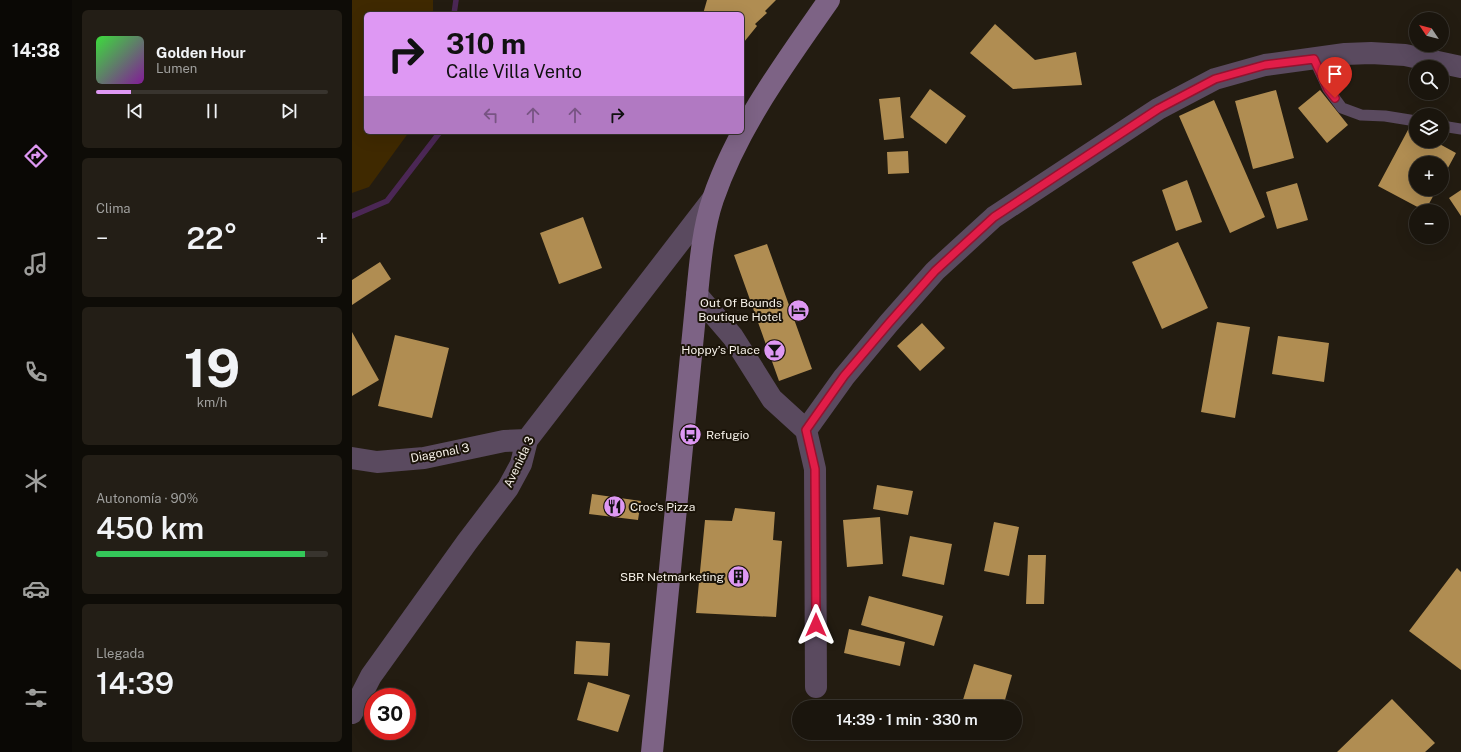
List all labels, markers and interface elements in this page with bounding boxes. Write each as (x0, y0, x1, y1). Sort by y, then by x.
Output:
north arrow (1409, 12, 1449, 52)
map controls (1409, 12, 1449, 244)
text: 310 m (446, 27, 526, 60)
icon: right (380, 28, 432, 80)
text: 14:38 (12, 40, 60, 61)
text: Golden Hour (156, 44, 246, 61)
pin (1318, 57, 1352, 98)
button: search (1409, 60, 1449, 100)
text: Lumen (156, 61, 197, 76)
text: Calle Villa Vento (446, 61, 582, 82)
icon: arrive (1324, 63, 1346, 85)
icon: previous (124, 100, 146, 122)
icon: pause (201, 100, 223, 122)
icon: next (278, 100, 300, 122)
icon: left (480, 104, 502, 126)
icon: ahead (522, 104, 544, 126)
icon: ahead (564, 104, 586, 126)
icon: right (606, 104, 628, 126)
button: layers (1409, 108, 1449, 148)
icon: directions (22, 142, 50, 170)
button: + (1409, 156, 1449, 196)
text: Clima (96, 201, 131, 216)
button: − (1409, 204, 1449, 244)
text: 22° (186, 220, 238, 256)
text: − (96, 225, 108, 251)
text: + (316, 225, 328, 251)
icon: music (22, 250, 50, 278)
place label: Out Of Bounds Boutique Hotel (698, 296, 782, 324)
hotel icon: Out Of Bounds Boutique Hotel (785, 297, 811, 323)
bar icon: Hoppy’s Place (762, 337, 788, 363)
text: 19 (184, 338, 240, 399)
place label: Hoppy’s Place (681, 343, 760, 357)
icon: phone (22, 358, 50, 386)
text: km/h (197, 395, 227, 410)
bus stop icon: Refugio (677, 422, 703, 448)
place label: Refugio (706, 428, 750, 442)
street label: Avenida 3 (501, 434, 537, 490)
street label: Diagonal 3 (409, 440, 471, 466)
icon: climate (22, 467, 50, 495)
text: Autonomía · 90% (96, 491, 198, 506)
restaurant icon: Croc's Pizza (602, 494, 628, 520)
place label: Croc's Pizza (630, 500, 695, 514)
text: 450 km (96, 510, 204, 546)
building icon: SBR Netmarketing (726, 564, 752, 590)
place label: SBR Netmarketing (620, 570, 724, 584)
icon: car (22, 575, 50, 603)
position arrow (795, 604, 837, 646)
text: Llegada (96, 646, 144, 661)
text: 14:39 (96, 665, 174, 701)
icon: filters (22, 684, 50, 712)
speed limit sign: 30 (364, 688, 416, 740)
text: 14:39 · 1 min · 330 m (836, 711, 978, 728)

